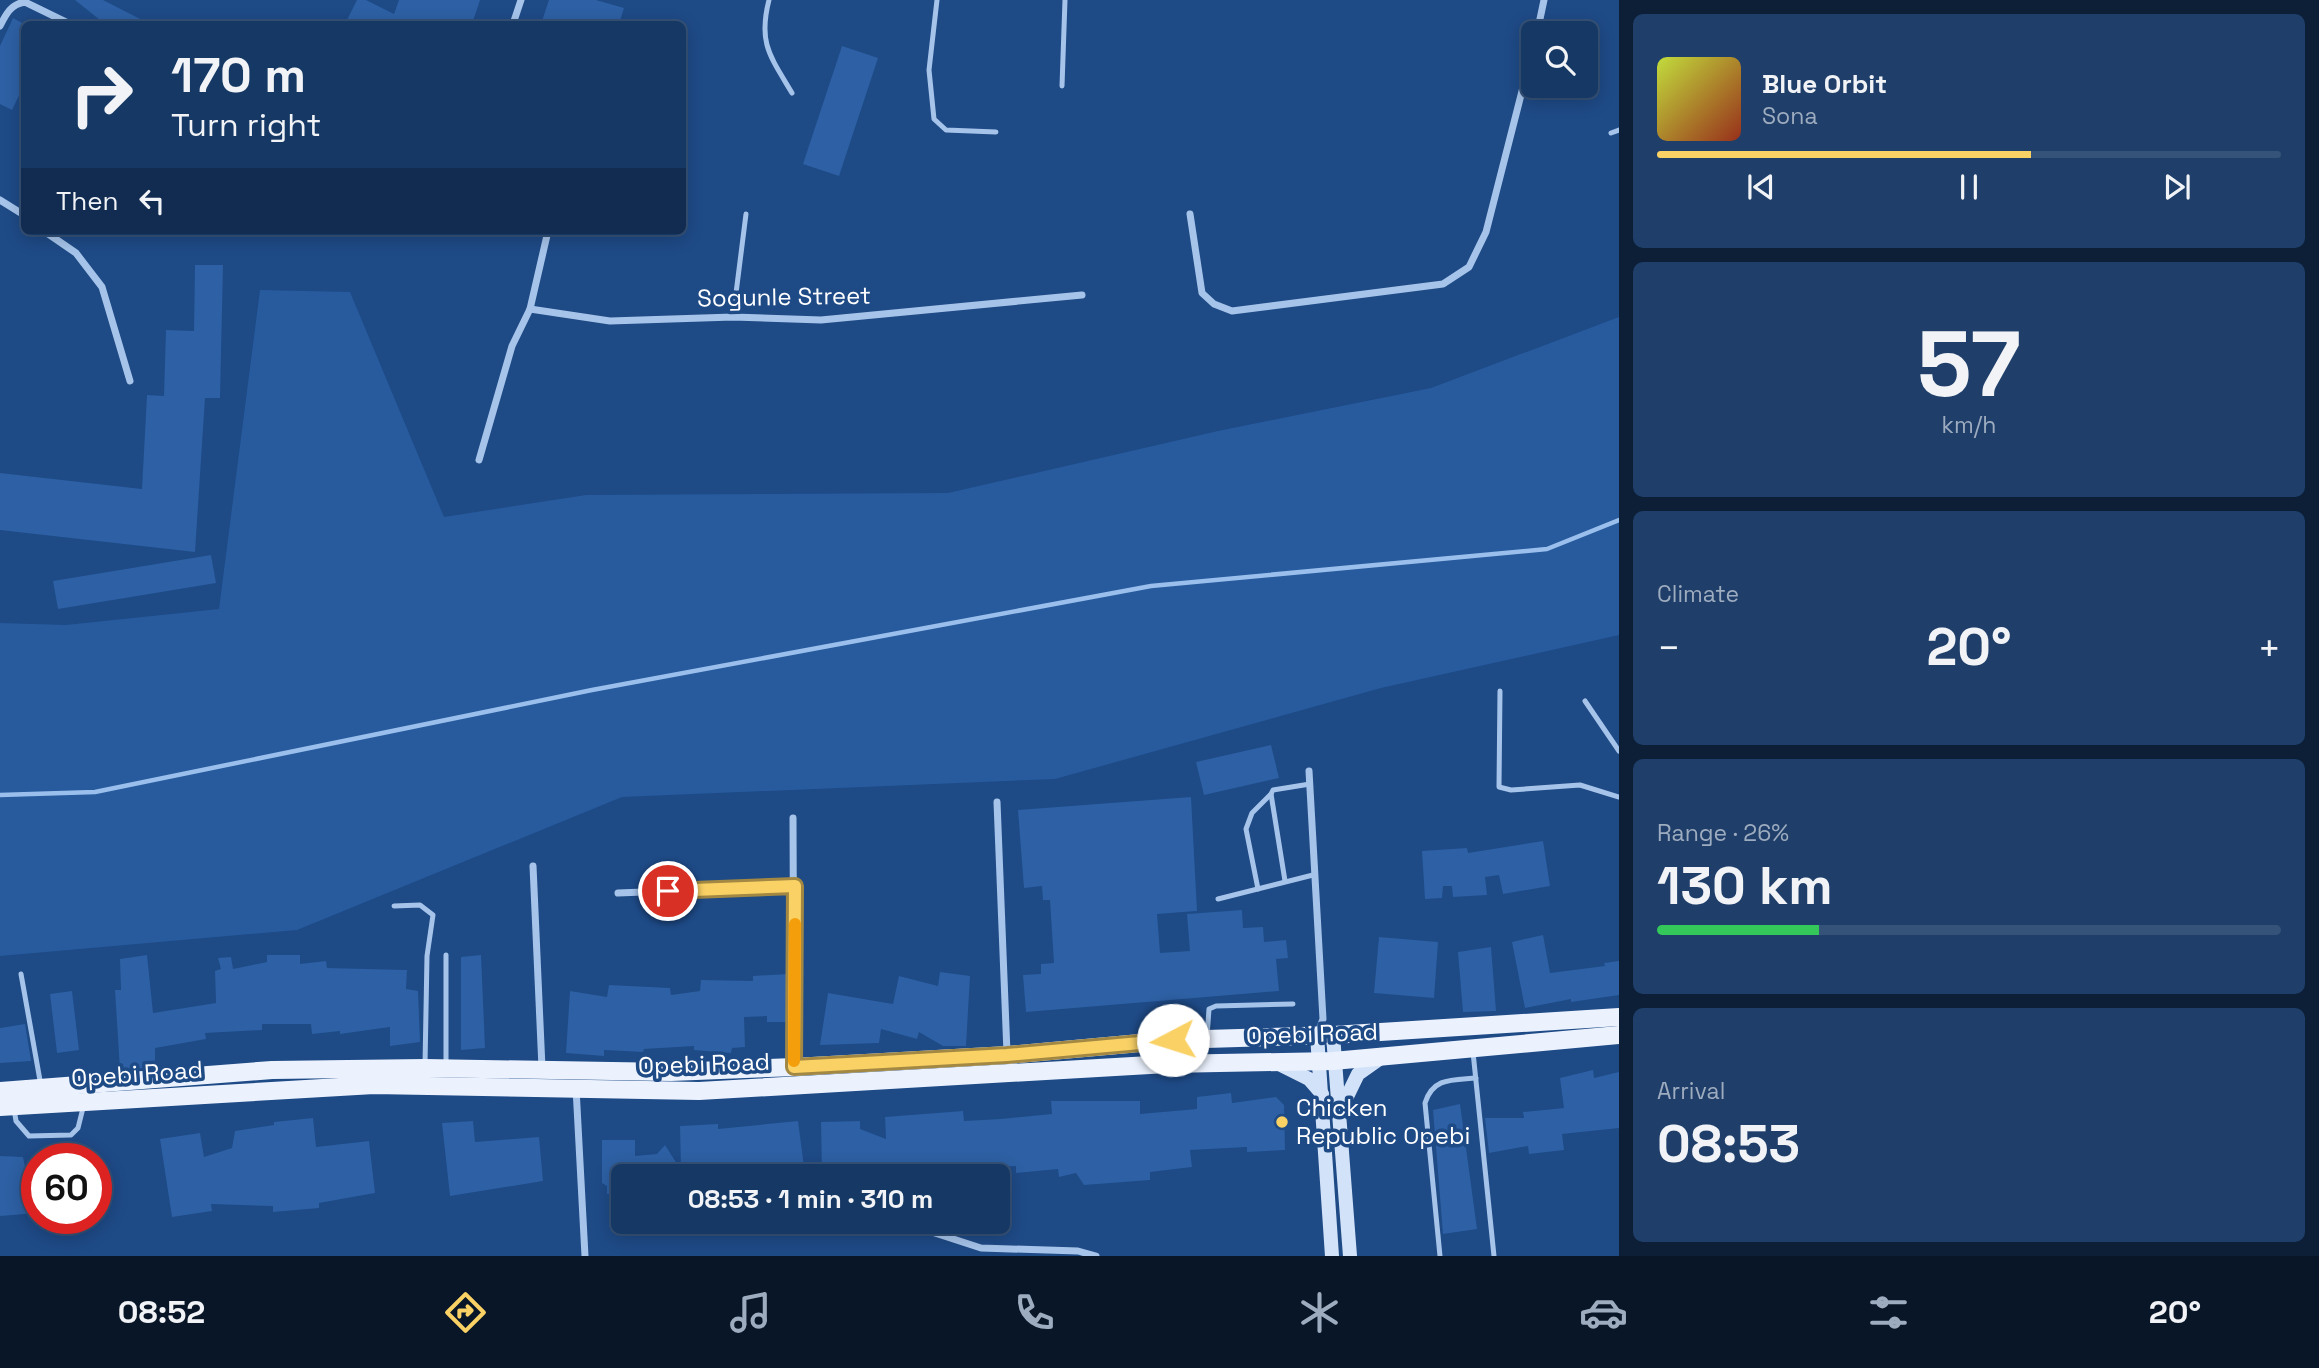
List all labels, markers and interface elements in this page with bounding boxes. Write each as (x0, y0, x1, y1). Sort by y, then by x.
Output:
map controls (1521, 21, 1598, 98)
button: search (1521, 21, 1598, 98)
text: 170 m (171, 44, 306, 106)
icon: right (56, 49, 147, 140)
text: Blue Orbit (1762, 67, 1887, 101)
text: Sona (1762, 101, 1818, 131)
text: Turn right (171, 105, 321, 145)
icon: previous (1742, 168, 1780, 206)
icon: pause (1950, 168, 1988, 206)
icon: next (2158, 168, 2196, 206)
icon: left (133, 182, 171, 220)
text: Then (56, 184, 119, 218)
street label: Sogunle Street (697, 279, 871, 314)
text: 57 (1917, 306, 2021, 423)
text: km/h (1942, 410, 1996, 440)
text: Climate (1657, 579, 1739, 609)
text: 20° (1926, 614, 2012, 680)
text: − (1657, 624, 1681, 672)
text: + (2257, 624, 2281, 672)
text: Range · 26% (1657, 818, 1789, 848)
text: 130 km (1657, 853, 1833, 919)
pin (638, 861, 698, 921)
icon: arrive (649, 872, 687, 910)
position arrow (1136, 1003, 1210, 1077)
street label: Opebi Road (1245, 1016, 1379, 1051)
street label: Opebi Road (637, 1046, 771, 1081)
street label: Opebi Road (70, 1053, 204, 1094)
text: Arrival (1657, 1076, 1725, 1106)
place label: Chicken Republic Opebi (1296, 1092, 1470, 1151)
text: 08:53 (1657, 1111, 1800, 1177)
marker: Chicken Republic Opebi (1274, 1114, 1290, 1130)
speed limit sign: 60 (21, 1143, 112, 1234)
text: 08:53 · 1 min · 310 m (688, 1182, 933, 1216)
icon: directions (441, 1288, 490, 1337)
icon: music (726, 1288, 775, 1337)
icon: phone (1010, 1288, 1059, 1337)
icon: climate (1295, 1288, 1344, 1337)
icon: car (1579, 1288, 1628, 1337)
icon: filters (1864, 1288, 1913, 1337)
text: 08:52 (118, 1292, 205, 1332)
text: 20° (2149, 1292, 2201, 1332)

